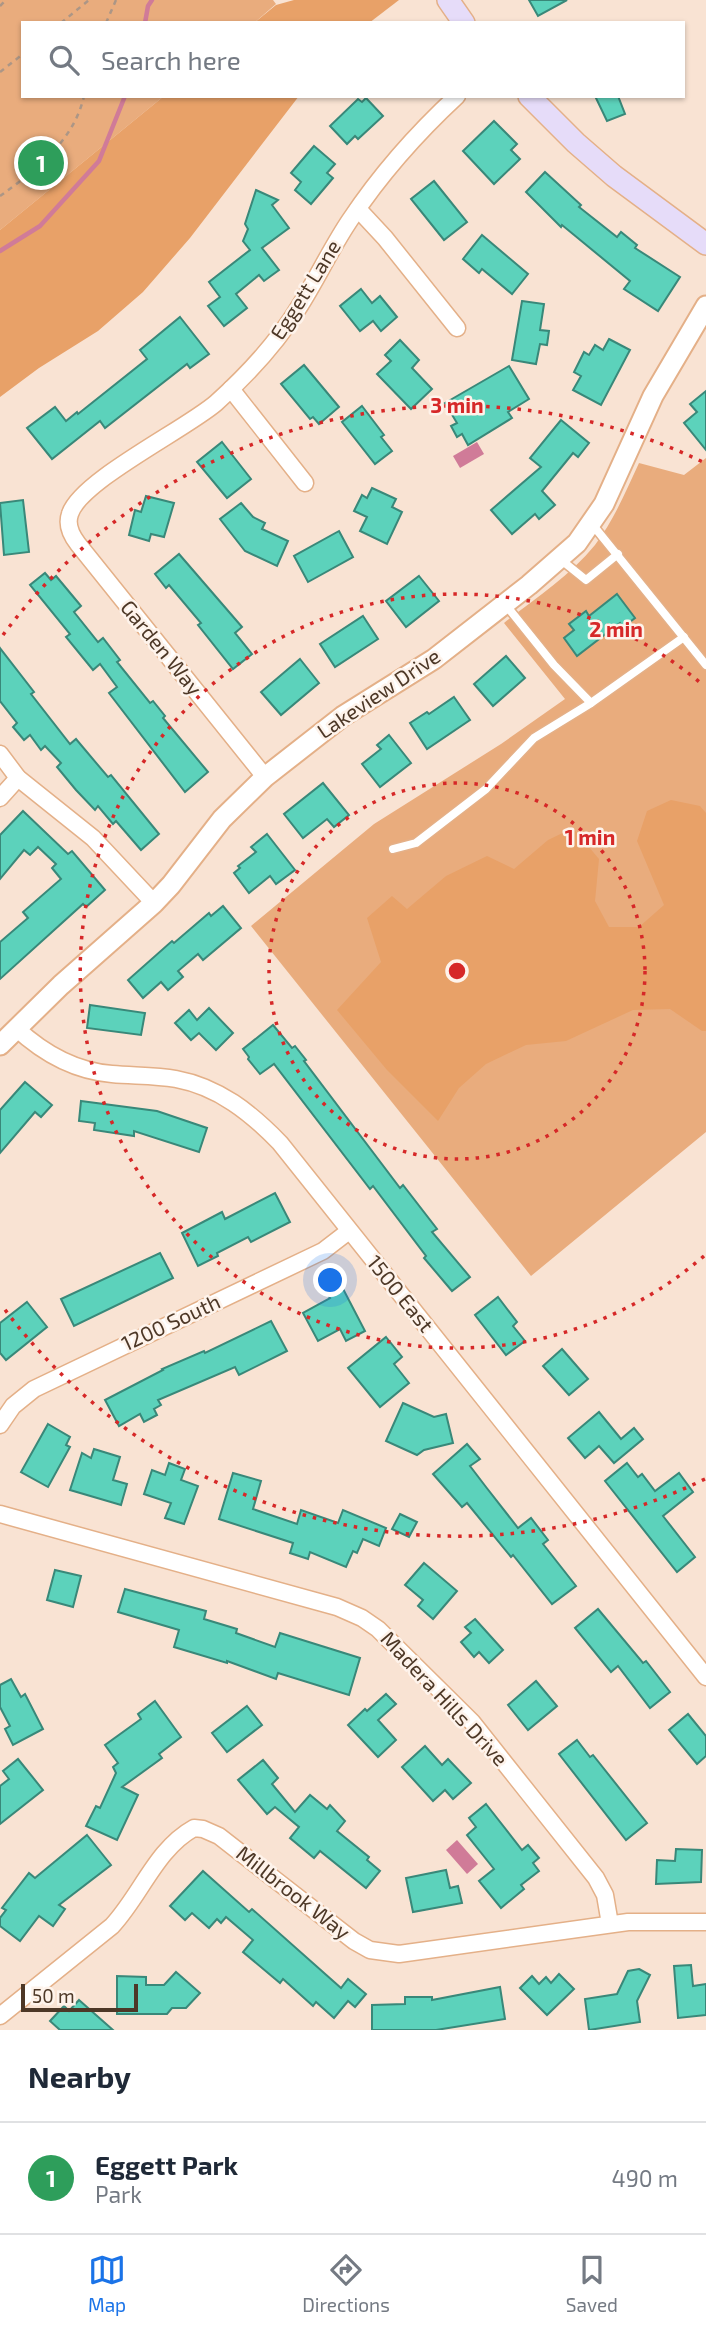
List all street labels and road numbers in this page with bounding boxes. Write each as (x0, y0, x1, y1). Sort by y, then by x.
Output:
street label: Eggett Lane (264, 235, 345, 344)
street label: Garden Way (116, 594, 208, 700)
street label: Lakeview Drive (312, 642, 444, 743)
street label: 1500 East (363, 1250, 440, 1337)
street label: 1200 South (117, 1288, 224, 1355)
street label: Madera Hills Drive (376, 1626, 514, 1770)
street label: Millbrook Way (232, 1840, 356, 1944)

